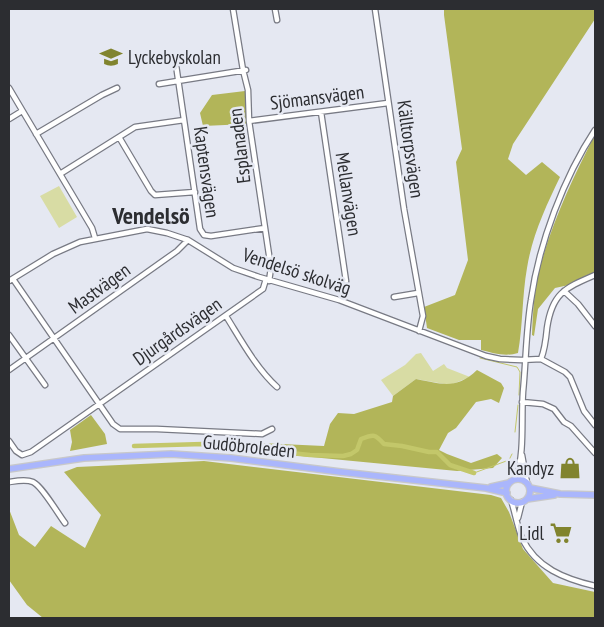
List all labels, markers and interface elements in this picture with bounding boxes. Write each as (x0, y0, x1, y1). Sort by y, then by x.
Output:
school or university icon: Lyckebyskolan (98, 44, 124, 70)
place label: Lyckebyskolan (128, 45, 221, 69)
street label: Sjömansvägen (269, 79, 365, 115)
street label: Källtorpsvägen (392, 99, 430, 199)
street label: Esplanaden (223, 107, 255, 185)
street label: Kaptensvägen (189, 125, 225, 219)
street label: Mellanvägen (331, 151, 367, 237)
district label: Vendelsö (111, 200, 190, 231)
street label: Vendelsö skolväg (239, 242, 354, 300)
street label: Mastvägen (63, 258, 135, 318)
street label: Djurgårdsvägen (128, 292, 226, 370)
street label: Gudöbroleden (202, 429, 296, 463)
shop icon: Kandyz (557, 455, 583, 481)
place label: Kandyz (507, 456, 554, 480)
supermarket icon: Lidl (548, 520, 574, 546)
place label: Lidl (519, 521, 545, 545)

